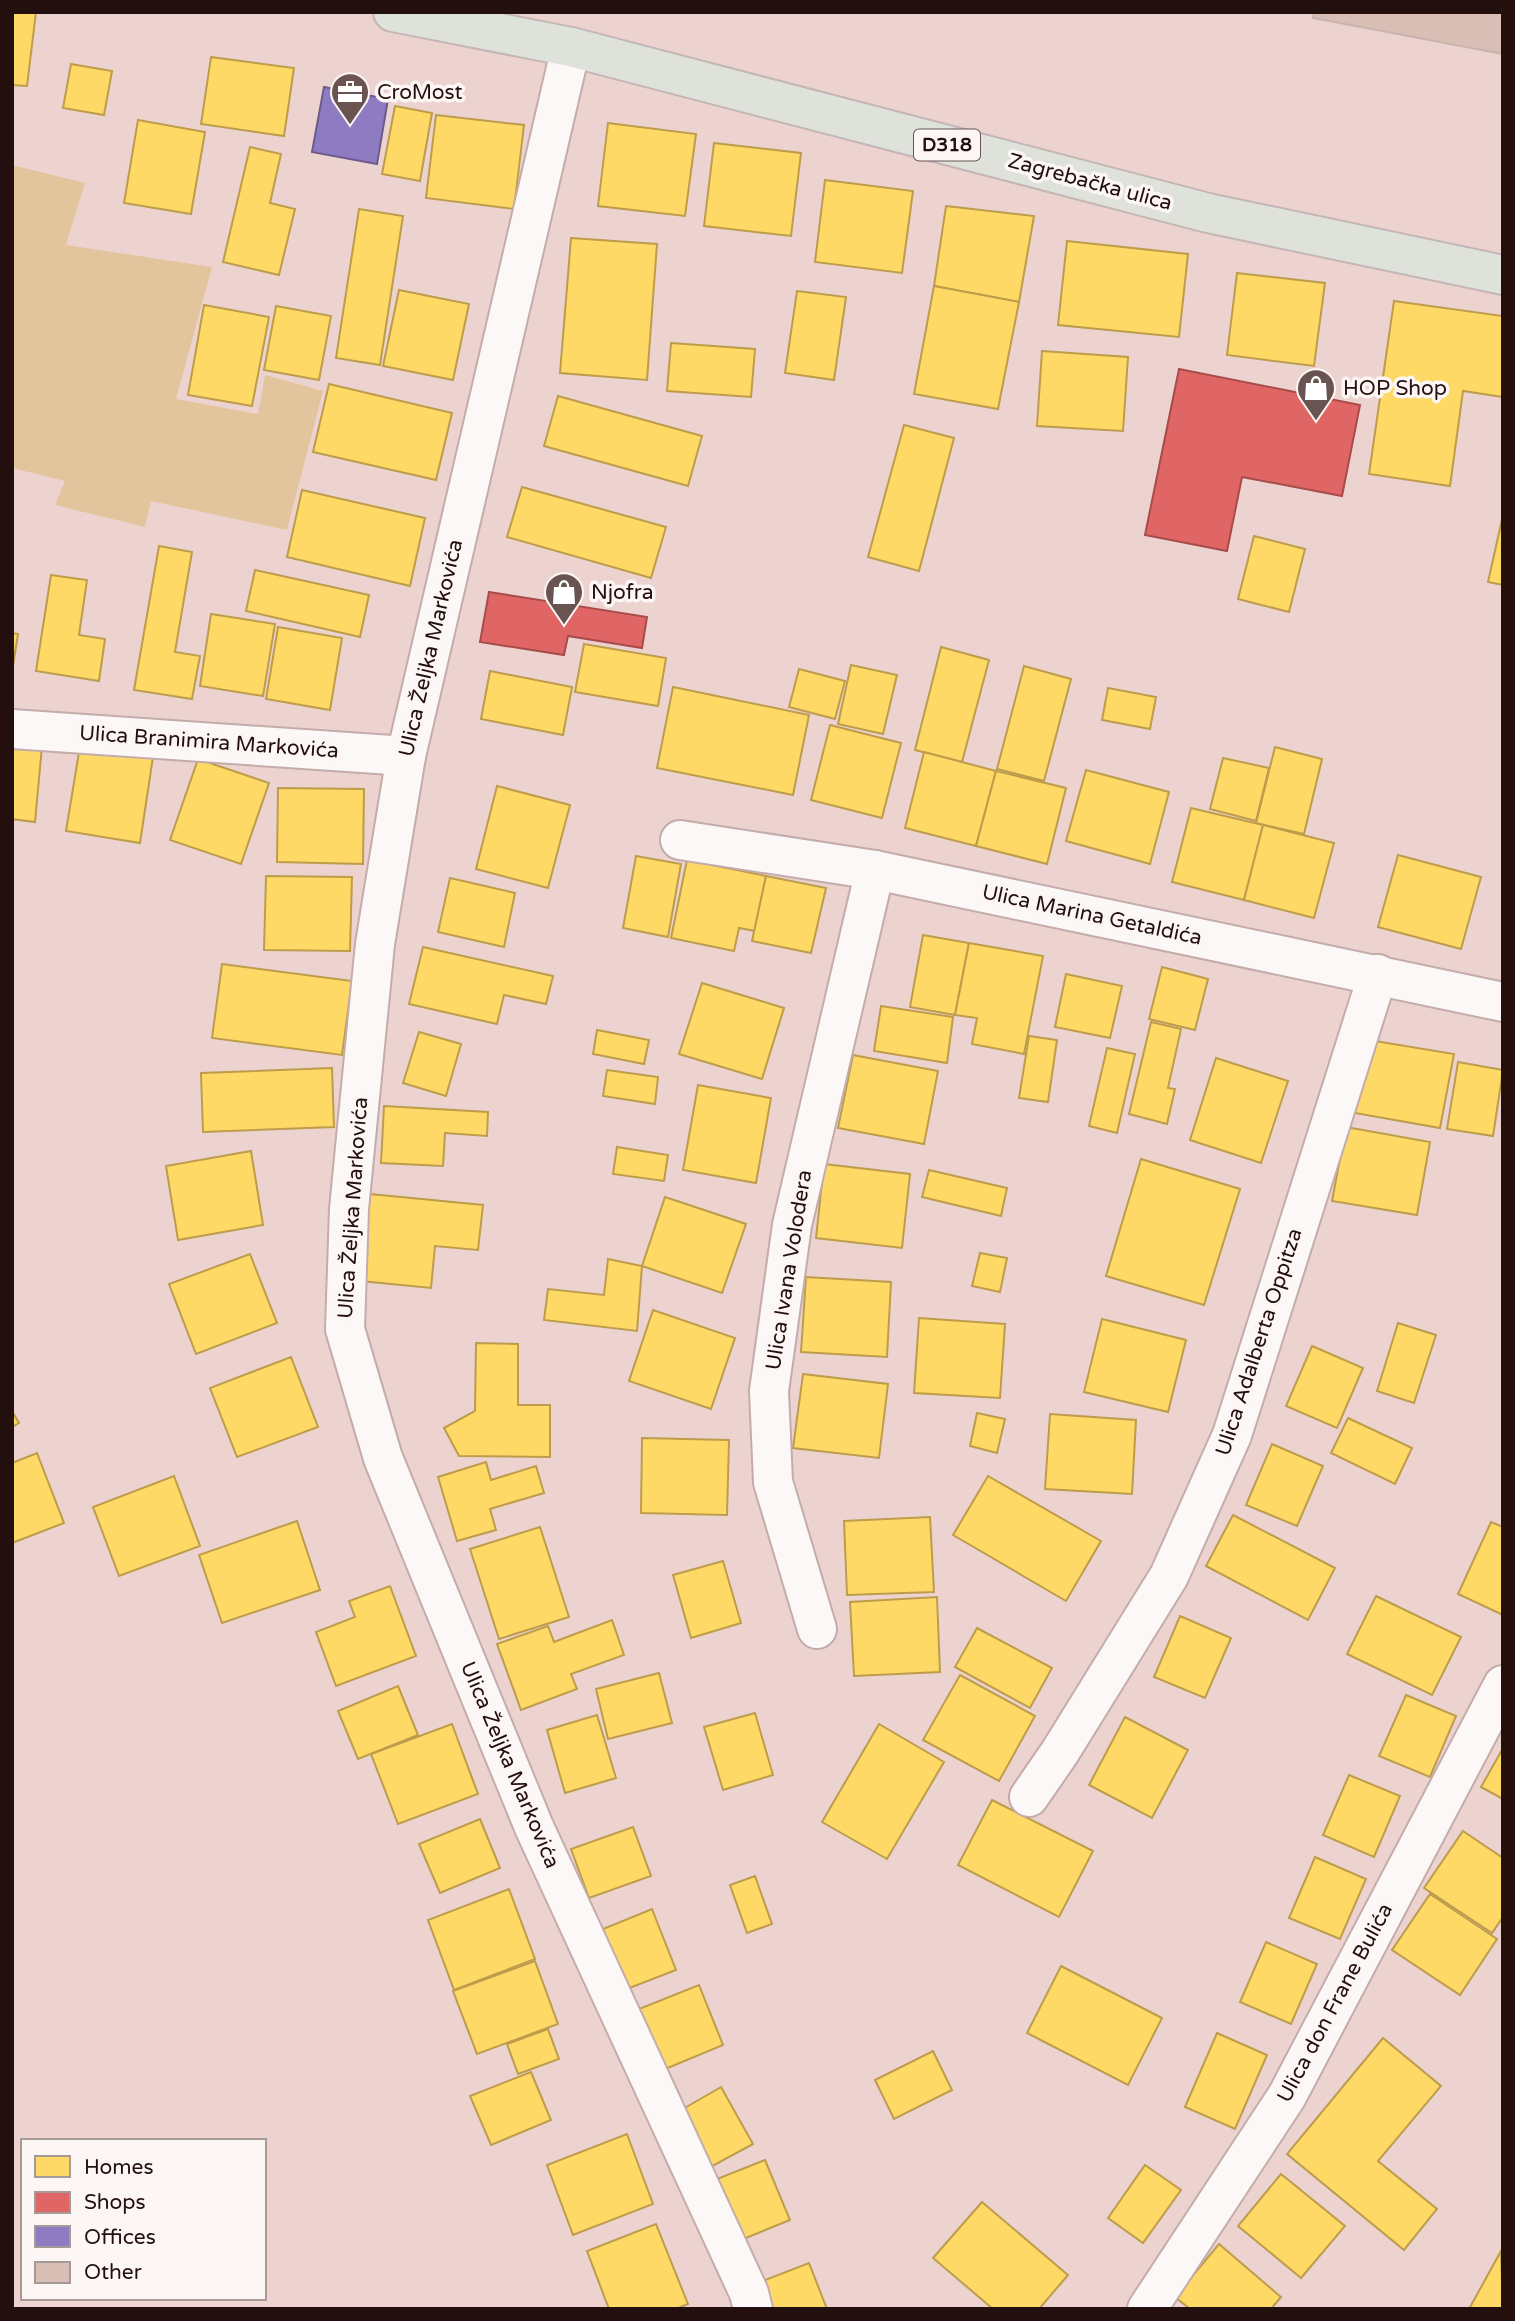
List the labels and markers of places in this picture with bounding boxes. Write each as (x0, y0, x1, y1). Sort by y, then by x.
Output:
office icon: CroMost (329, 71, 371, 126)
place label: CroMost (377, 80, 462, 105)
shop icon: HOP Shop (1295, 367, 1337, 422)
place label: HOP Shop (1343, 376, 1447, 401)
shop icon: Njofra (543, 571, 585, 626)
place label: Njofra (591, 580, 654, 605)

